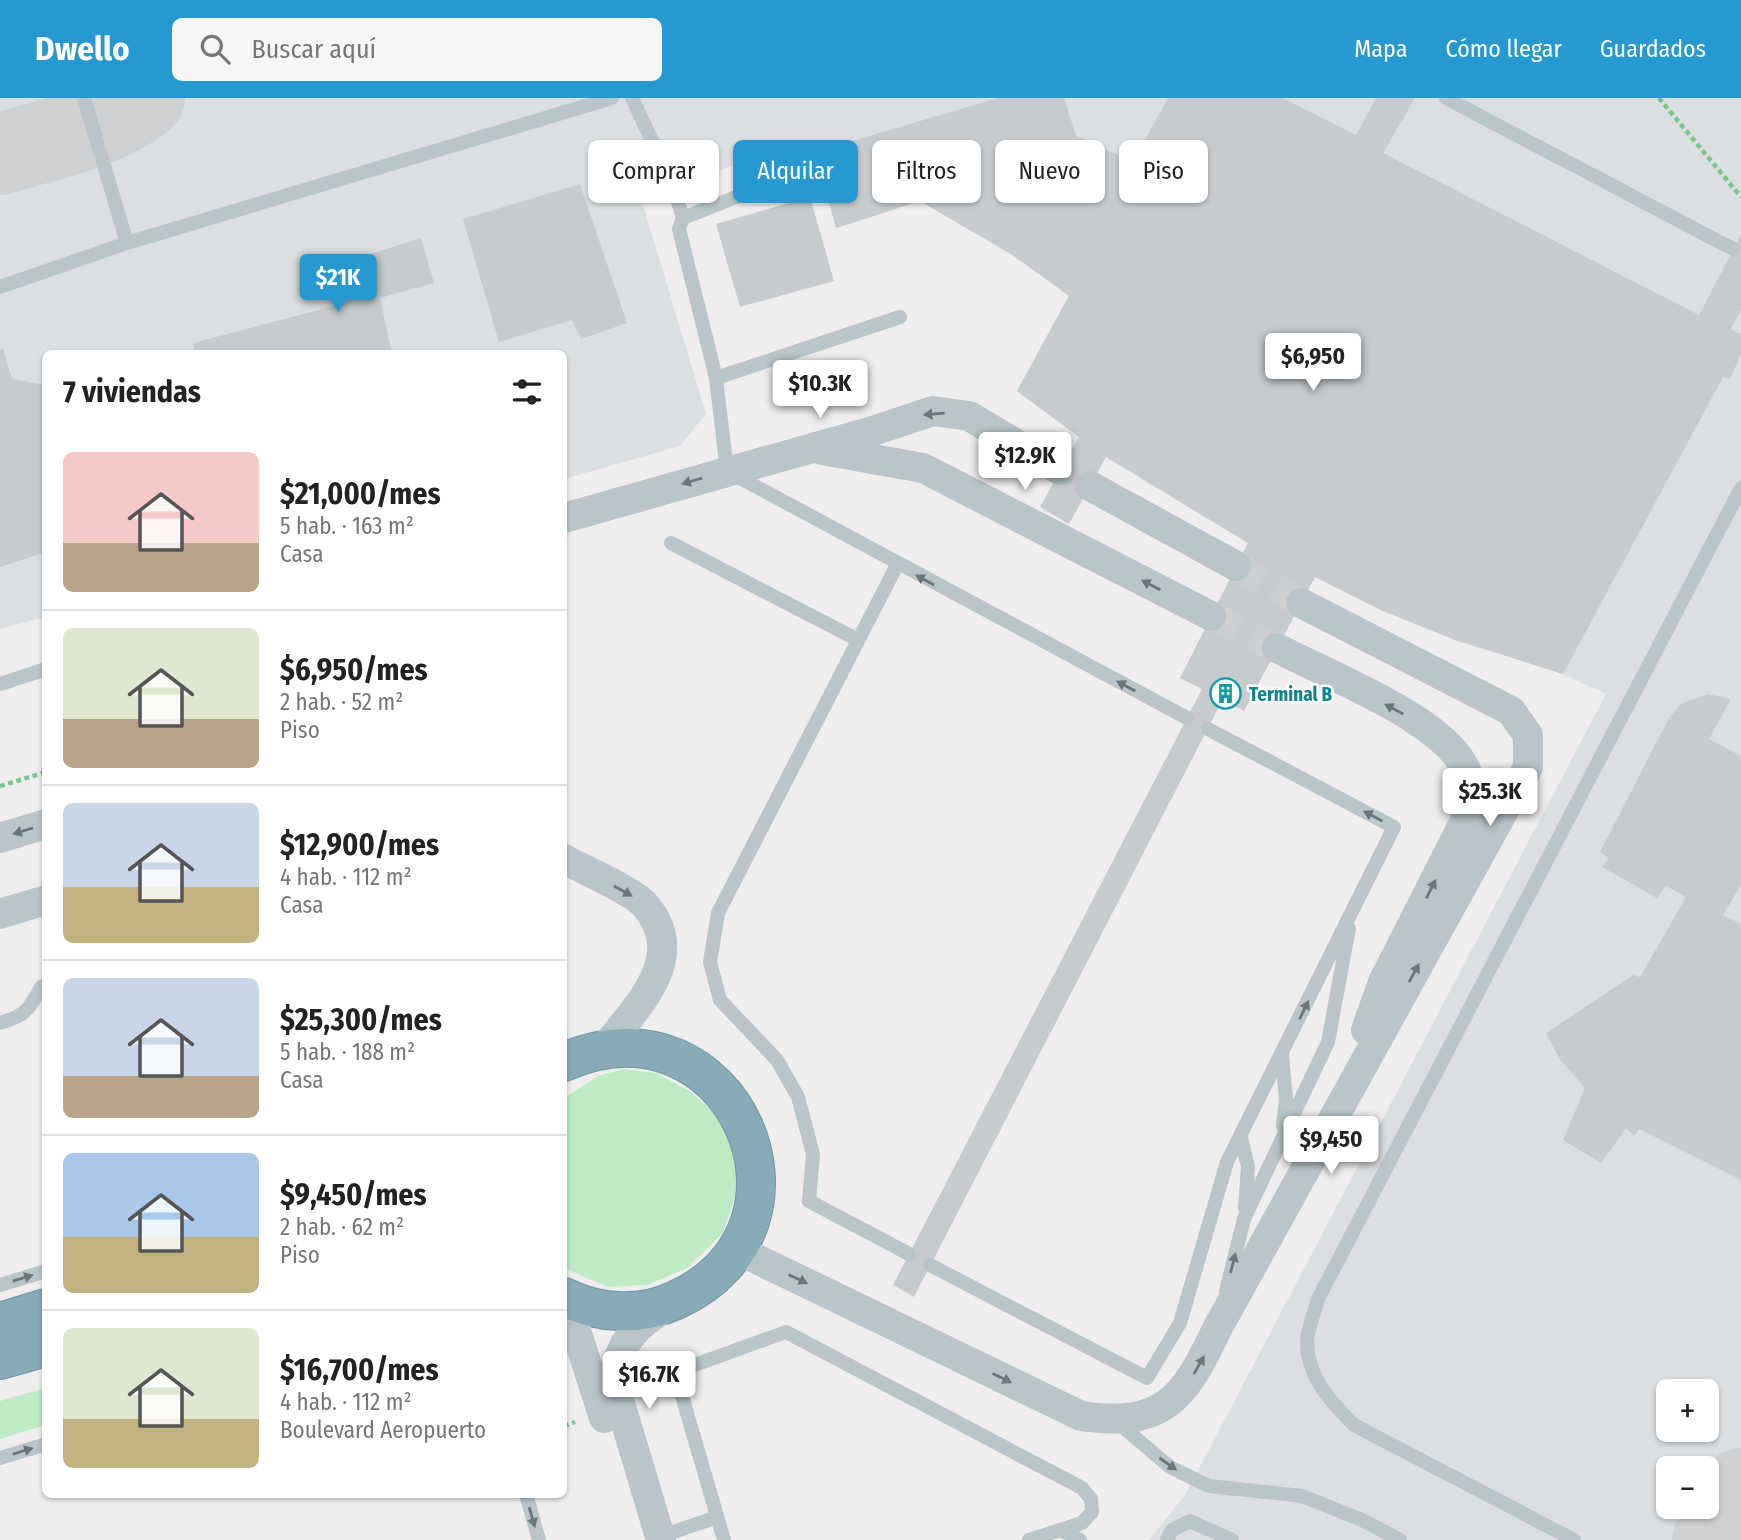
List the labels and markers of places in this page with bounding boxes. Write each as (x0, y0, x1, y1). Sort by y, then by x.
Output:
pin: $21K (297, 254, 379, 314)
pin: $6,950 (1256, 334, 1370, 393)
pin: $10.3K (763, 360, 877, 420)
pin: $12.9K (968, 432, 1082, 492)
building icon: Terminal B (1209, 677, 1243, 711)
place label: Terminal B (1249, 683, 1333, 706)
pin: $25.3K (1433, 768, 1547, 828)
pin: $9,450 (1274, 1116, 1388, 1176)
pin: $16.7K (592, 1352, 706, 1411)

